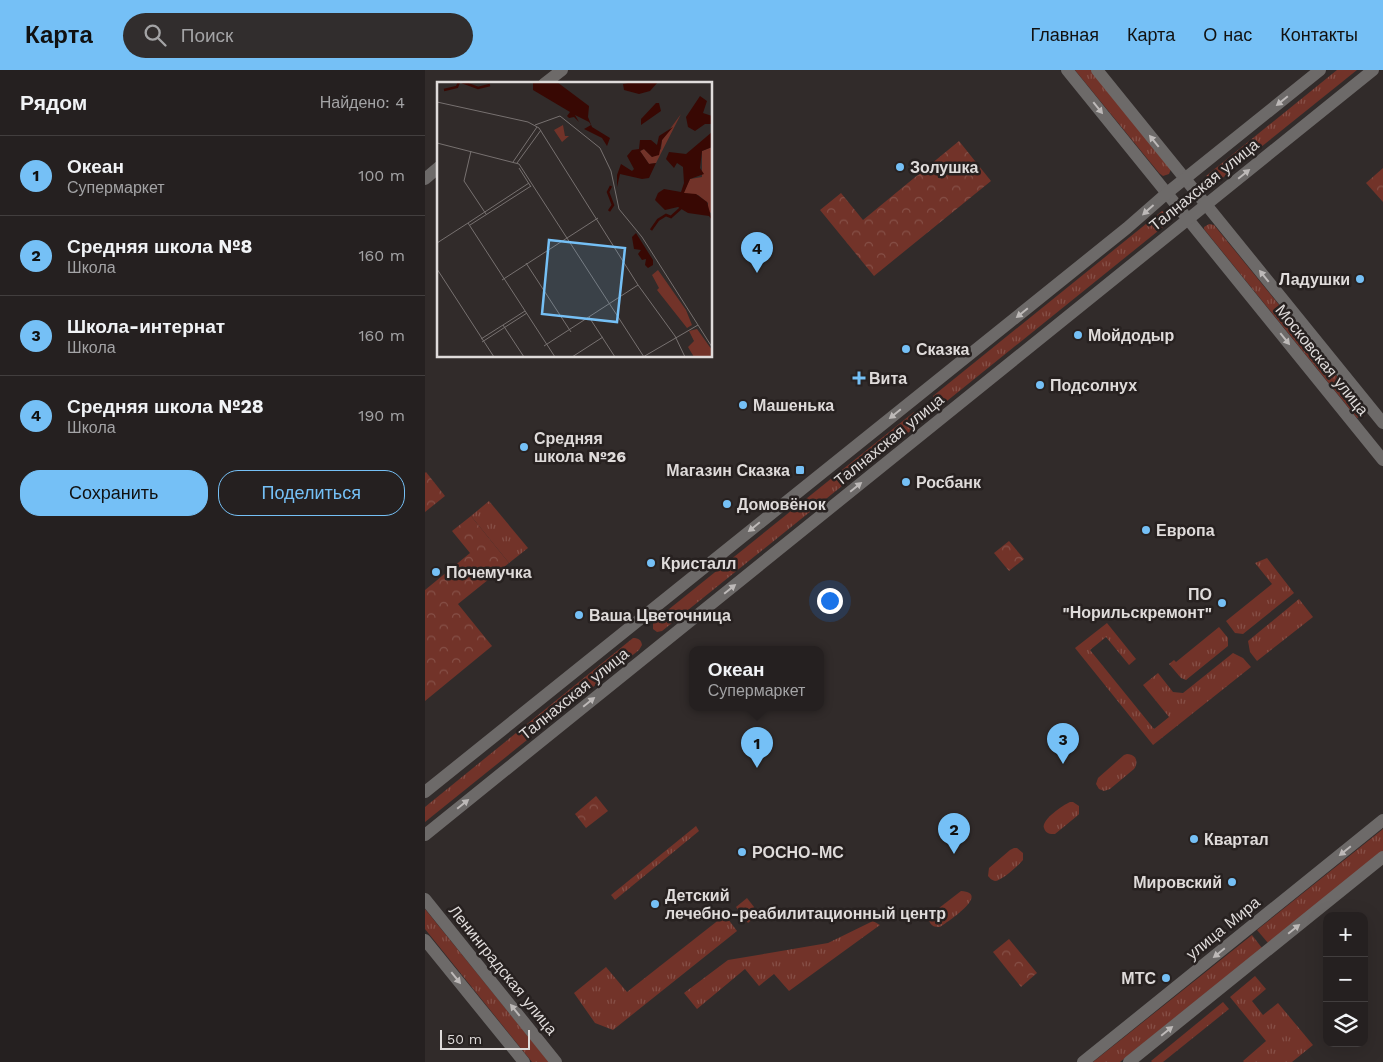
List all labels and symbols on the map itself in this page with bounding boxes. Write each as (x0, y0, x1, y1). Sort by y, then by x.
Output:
inset map (437, 82, 713, 358)
one-way arrow (1276, 95, 1289, 106)
one-way arrow (1092, 101, 1103, 114)
street label: Талнахская улица (1145, 135, 1263, 235)
one-way arrow (1149, 135, 1160, 148)
place label: Золушка (910, 158, 979, 177)
marker: Золушка (894, 161, 906, 173)
one-way arrow (1237, 169, 1250, 180)
one-way arrow (1142, 204, 1154, 216)
pin: 4 (741, 232, 773, 273)
one-way arrow (1259, 270, 1270, 283)
place label: Ладушки (1279, 270, 1350, 289)
marker: Ладушки (1354, 273, 1366, 285)
street label: Московская улица (1271, 301, 1373, 419)
one-way arrow (1015, 307, 1028, 318)
place label: Мойдодыр (1088, 326, 1174, 345)
marker: Мойдодыр (1072, 329, 1084, 341)
one-way arrow (1279, 332, 1290, 345)
place label: Сказка (916, 340, 970, 359)
marker: Сказка (900, 343, 912, 355)
place label: Вита (869, 369, 907, 388)
marker: Вита (853, 372, 865, 384)
place label: Подсолнух (1050, 376, 1137, 395)
marker: Подсолнух (1034, 379, 1046, 391)
street label: Талнахская улица (830, 390, 948, 490)
place label: Машенька (753, 396, 834, 415)
marker: Машенька (737, 399, 749, 411)
one-way arrow (889, 409, 902, 420)
place label: Средняя школа №26 (534, 429, 626, 466)
marker: Средняя школа №26 (518, 441, 530, 453)
place label: Магазин Сказка (666, 461, 790, 480)
marker: Магазин Сказка (794, 464, 806, 476)
place label: Росбанк (916, 473, 982, 492)
marker: Росбанк (900, 476, 912, 488)
one-way arrow (849, 482, 862, 493)
place label: Домовёнок (737, 495, 827, 514)
marker: Домовёнок (721, 498, 733, 510)
one-way arrow (748, 521, 761, 532)
place label: Европа (1156, 521, 1215, 540)
marker: Европа (1140, 524, 1152, 536)
place label: Кристалл (661, 554, 736, 573)
marker: Кристалл (645, 557, 657, 569)
place label: Почемучка (446, 563, 532, 582)
marker: Почемучка (430, 566, 442, 578)
one-way arrow (723, 584, 736, 595)
place label: ПО "Норильскремонт" (1062, 585, 1212, 622)
your location (817, 588, 843, 614)
marker: ПО "Норильскремонт" (1216, 597, 1228, 609)
place label: Ваша Цветочница (589, 606, 731, 625)
marker: Ваша Цветочница (573, 609, 585, 621)
street label: Талнахская улица (515, 644, 633, 744)
one-way arrow (583, 697, 596, 708)
pin: 3 (1047, 723, 1079, 764)
pin: 1 (741, 727, 773, 768)
one-way arrow (456, 799, 469, 810)
pin: 2 (938, 813, 970, 854)
place label: Квартал (1204, 830, 1269, 849)
marker: Квартал (1188, 833, 1200, 845)
place label: РОСНО-МС (752, 843, 844, 862)
one-way arrow (1339, 845, 1352, 856)
marker: РОСНО-МС (736, 846, 748, 858)
place label: Мировский (1133, 873, 1222, 892)
marker: Мировский (1226, 876, 1238, 888)
place label: Детский лечебно-реабилитационный центр (665, 886, 946, 923)
street label: улица Мира (1182, 892, 1264, 964)
marker: Детский лечебно-реабилитационный центр (649, 898, 661, 910)
street label: Ленинградская улица (445, 901, 561, 1039)
one-way arrow (1287, 924, 1300, 935)
one-way arrow (1212, 947, 1225, 958)
place label: МТС (1121, 969, 1156, 988)
one-way arrow (450, 971, 461, 984)
marker: МТС (1160, 972, 1172, 984)
one-way arrow (509, 1004, 520, 1017)
one-way arrow (1160, 1026, 1173, 1037)
scale bar (440, 1027, 530, 1050)

